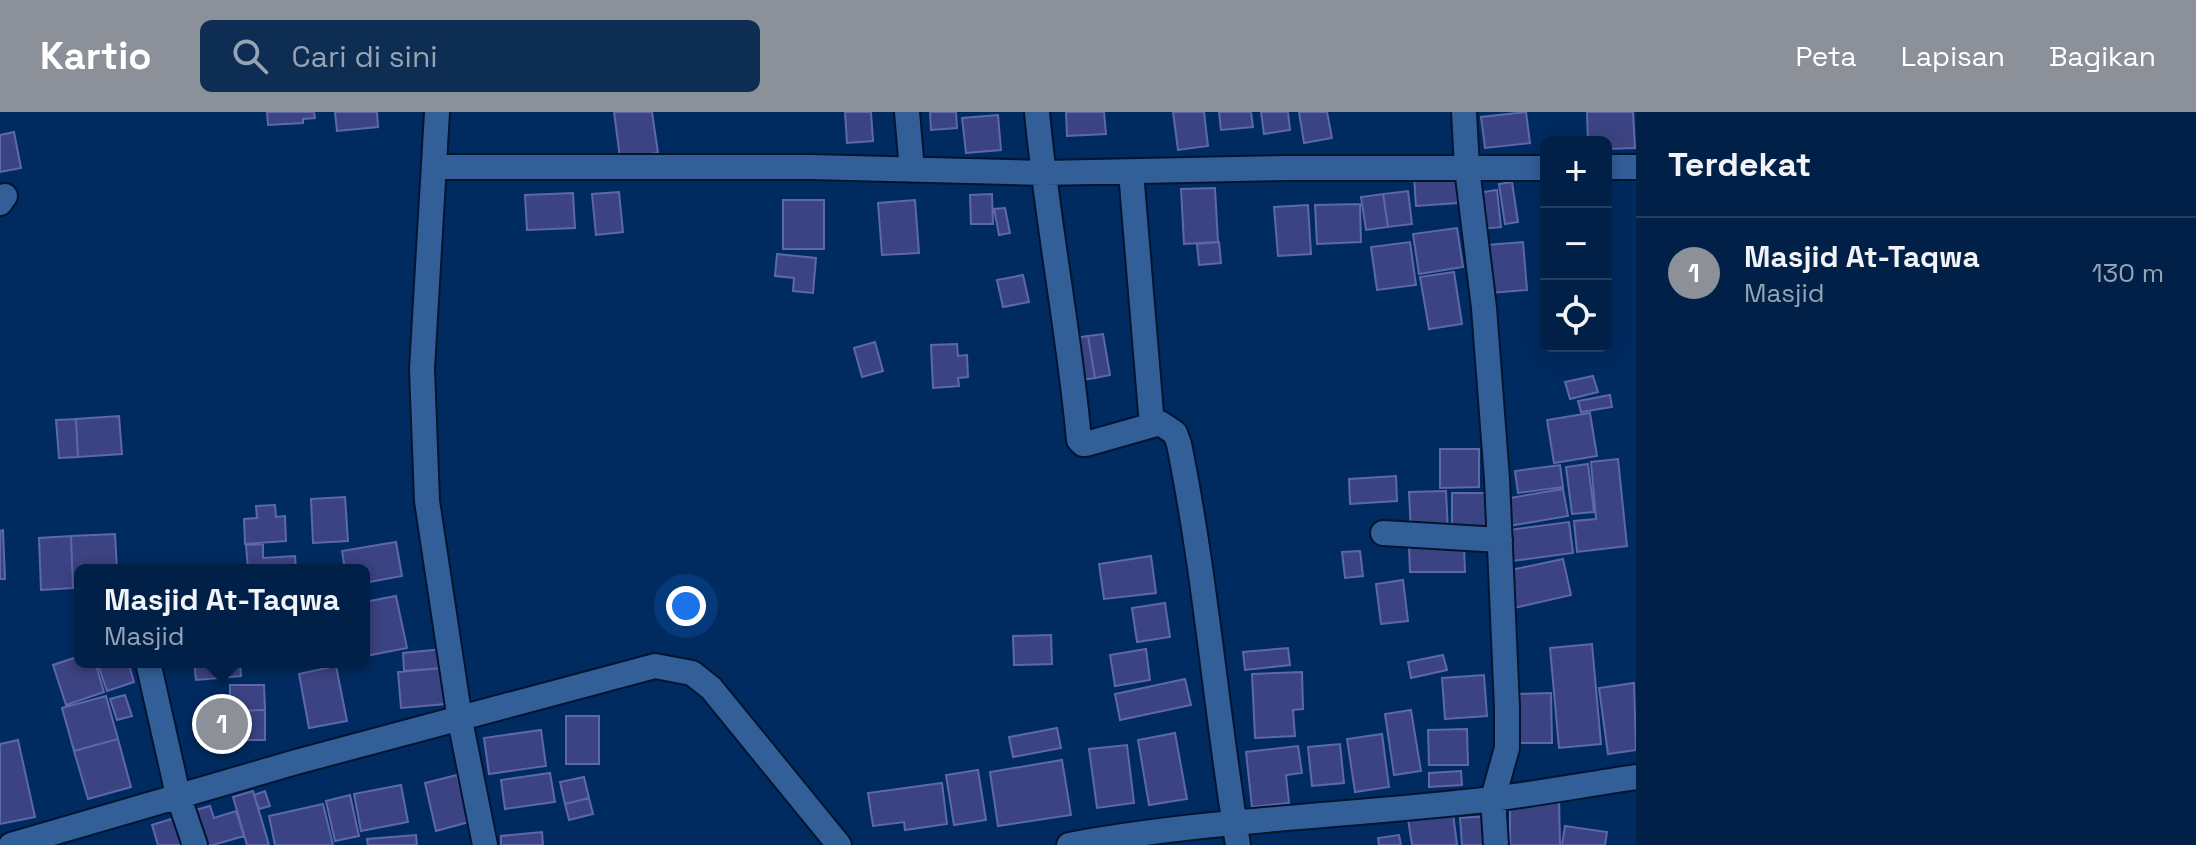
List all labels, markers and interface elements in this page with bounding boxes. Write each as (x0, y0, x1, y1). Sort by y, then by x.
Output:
search box (200, 20, 760, 92)
text: Kartio (40, 32, 152, 80)
icon: search (228, 34, 272, 78)
text: Cari di sini (292, 37, 438, 76)
text: Peta (1795, 38, 1857, 74)
text: Lapisan (1901, 38, 2005, 74)
text: Bagikan (2049, 38, 2156, 74)
map controls (1540, 136, 1612, 352)
button: + (1540, 136, 1612, 208)
text: Terdekat (1668, 143, 1811, 186)
button: − (1540, 208, 1612, 280)
text: Masjid At-Taqwa (1744, 237, 1980, 276)
text: 1 (1688, 256, 1700, 290)
text: 130 m (2092, 256, 2164, 290)
text: Masjid (1744, 276, 1825, 310)
button: locate (1540, 280, 1612, 352)
popup (74, 564, 370, 668)
text: Masjid At-Taqwa (104, 580, 340, 619)
your location (666, 586, 706, 626)
text: Masjid (104, 619, 185, 653)
pin: 1 (196, 694, 248, 754)

